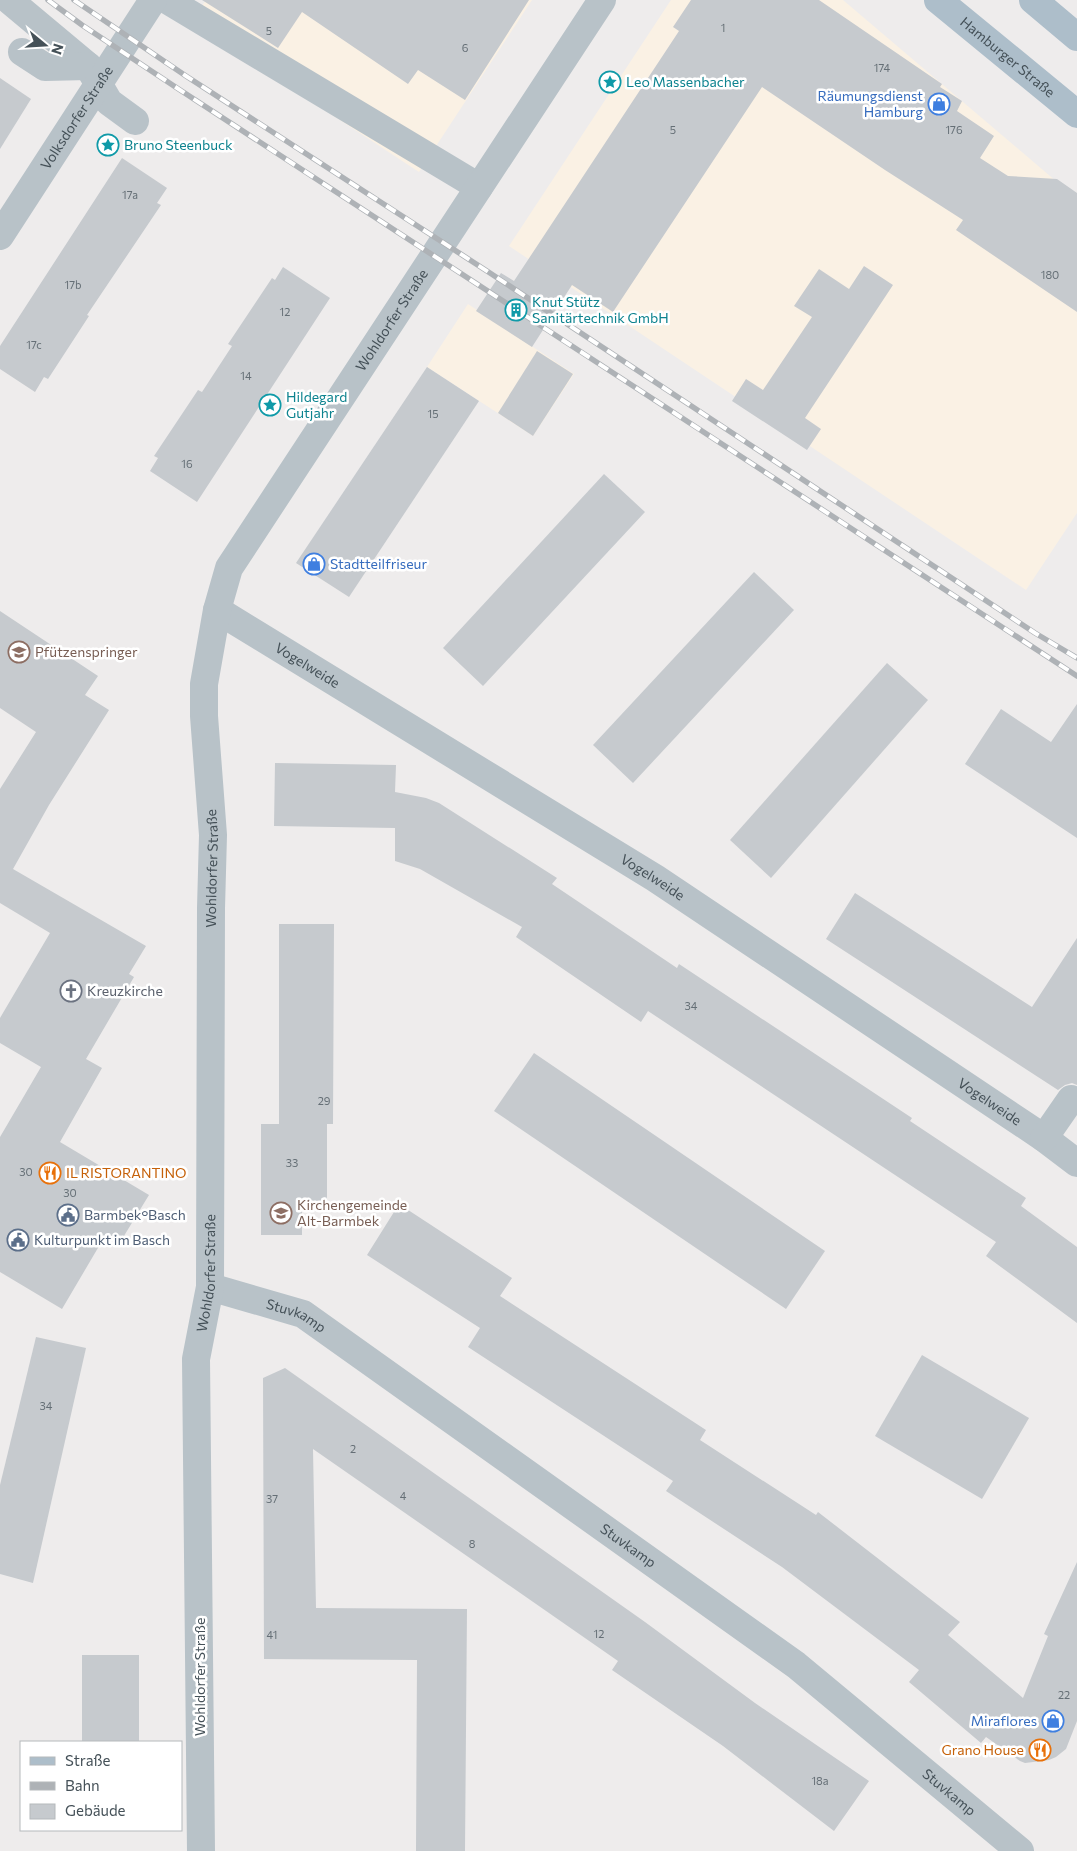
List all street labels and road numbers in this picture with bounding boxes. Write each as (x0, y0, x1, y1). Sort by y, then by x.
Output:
street label: Hamburger Straße (957, 13, 1059, 100)
street label: Volksdorfer Straße (37, 62, 116, 172)
street label: Wohldorfer Straße (352, 266, 431, 374)
street label: Vogelweide (272, 639, 343, 691)
street label: Wohldorfer Straße (202, 809, 221, 928)
street label: Vogelweide (618, 850, 688, 904)
street label: Vogelweide (955, 1074, 1025, 1129)
street label: Wohldorfer Straße (192, 1214, 219, 1333)
street label: Stuvkamp (264, 1295, 330, 1336)
street label: Stuvkamp (597, 1520, 660, 1571)
street label: Wohldorfer Straße (191, 1618, 208, 1736)
street label: Stuvkamp (919, 1765, 980, 1819)

